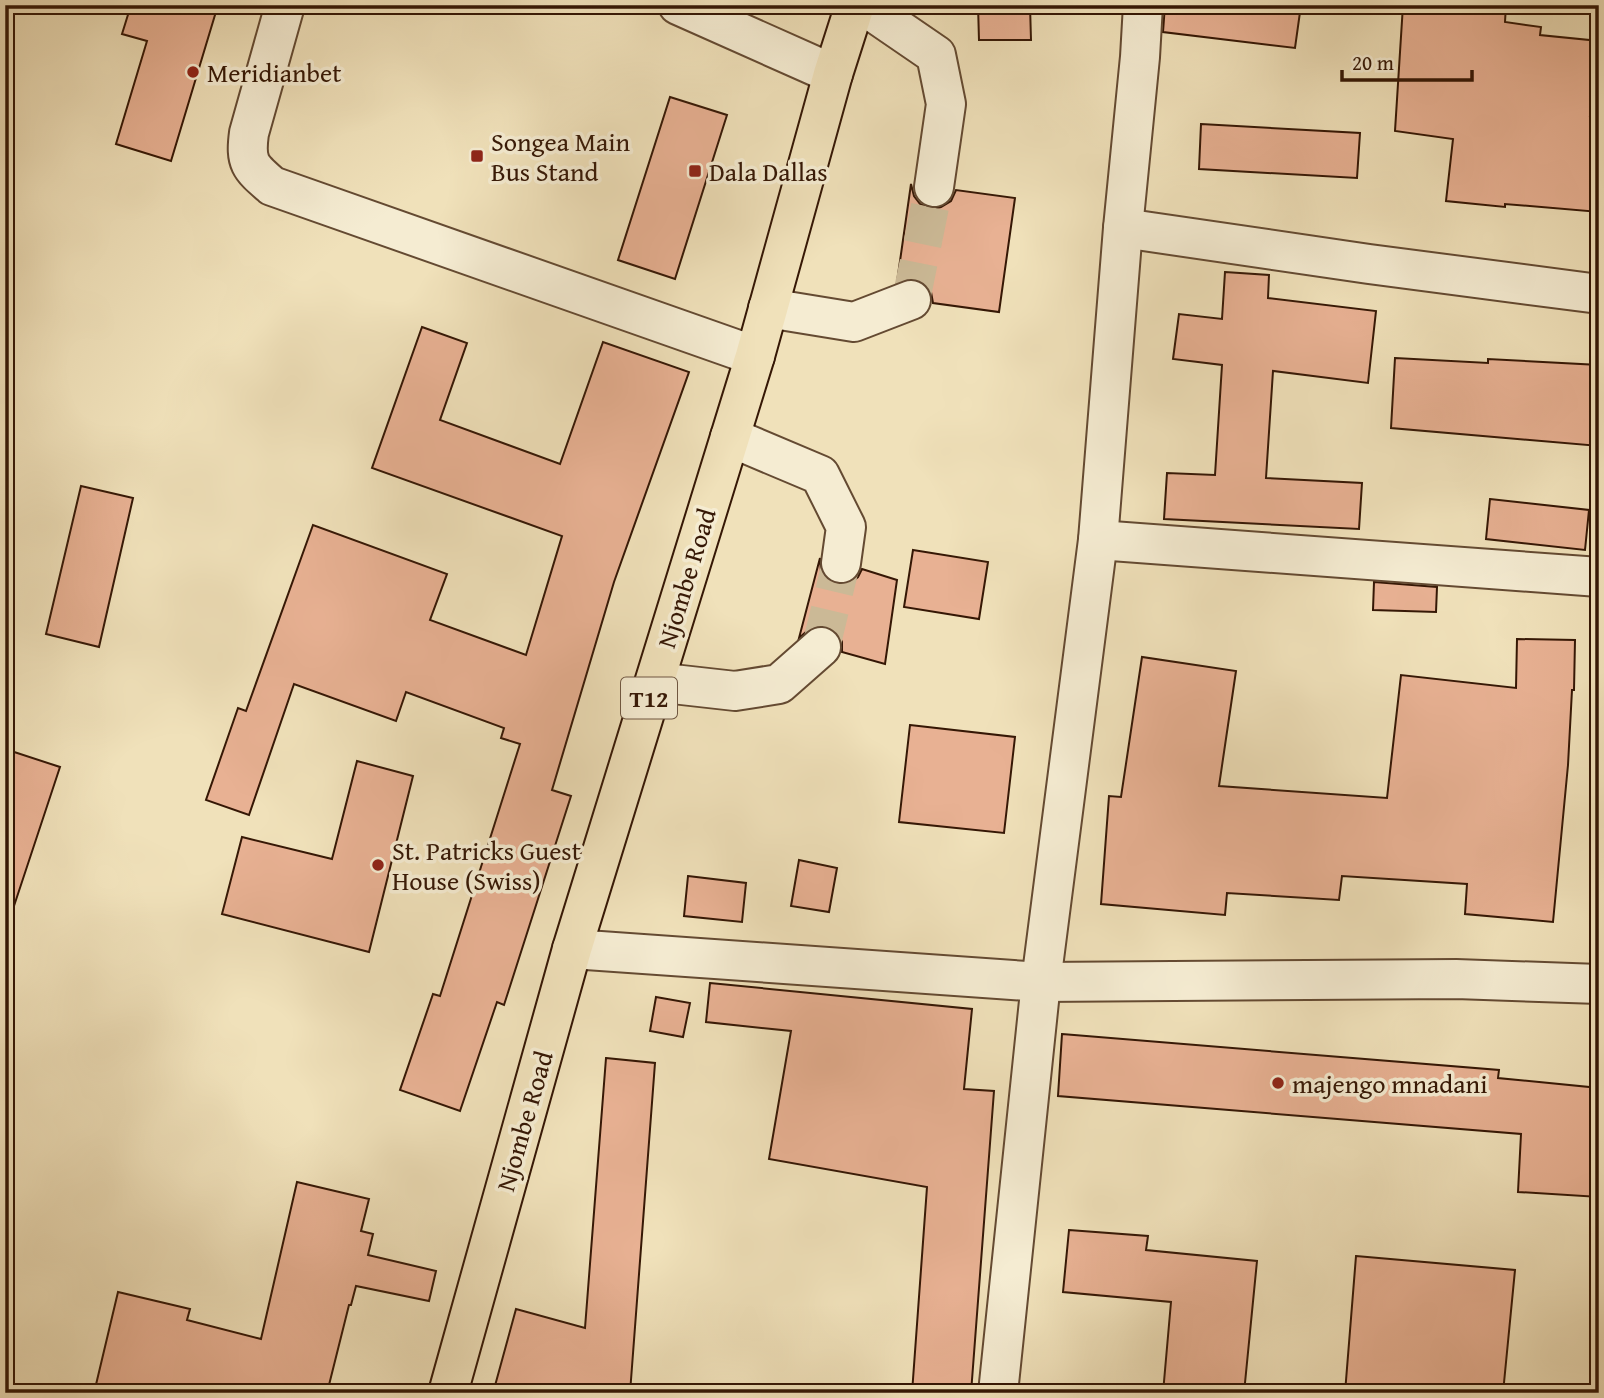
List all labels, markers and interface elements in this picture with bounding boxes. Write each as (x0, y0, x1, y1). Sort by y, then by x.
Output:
scale bar (1342, 38, 1471, 82)
text: 20 m (1352, 47, 1394, 78)
place label: Meridianbet (207, 53, 341, 92)
marker: Meridianbet (185, 64, 201, 80)
place label: Songea Main Bus Stand (491, 122, 631, 191)
marker: Songea Main Bus Stand (469, 148, 485, 164)
place label: Dala Dallas (709, 152, 828, 191)
marker: Dala Dallas (687, 163, 703, 179)
street label: Njombe Road (646, 503, 726, 653)
road number: T12 (621, 678, 677, 718)
place label: St. Patricks Guest House (Swiss) (392, 831, 581, 900)
marker: St. Patricks Guest House (Swiss) (370, 857, 386, 873)
street label: Njombe Road (485, 1046, 563, 1196)
place label: majengo mnadani (1292, 1064, 1487, 1103)
marker: majengo mnadani (1270, 1075, 1286, 1091)

